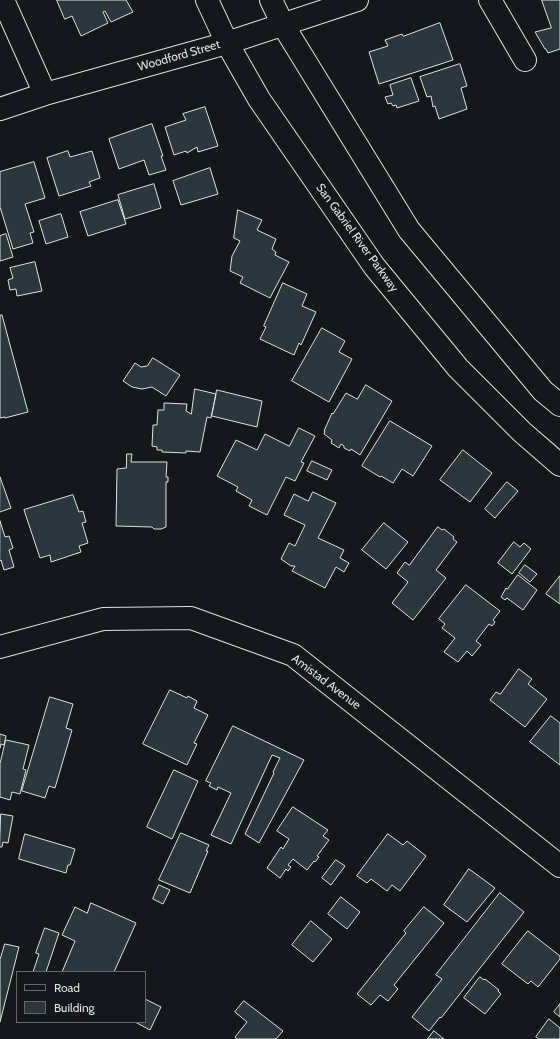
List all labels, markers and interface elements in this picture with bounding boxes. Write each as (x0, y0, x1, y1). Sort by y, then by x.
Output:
street label: Woodford Street (136, 37, 222, 75)
street label: San Gabriel River Parkway (313, 181, 401, 295)
street label: Amistad Avenue (289, 651, 363, 713)
legend (16, 971, 146, 1023)
text: Road (54, 980, 80, 995)
text: Building (54, 1000, 95, 1015)

